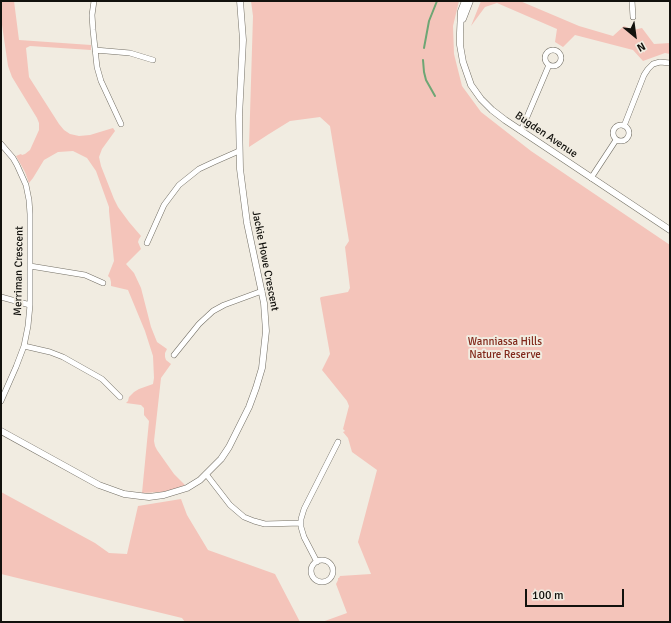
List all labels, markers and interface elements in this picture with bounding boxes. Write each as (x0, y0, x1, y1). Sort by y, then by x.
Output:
north arrow (615, 16, 655, 56)
text: N (635, 39, 648, 54)
street label: Bugden Avenue (512, 109, 580, 161)
street label: Jackie Howe Crescent (249, 210, 281, 312)
street label: Merriman Crescent (12, 226, 26, 316)
park label: Wanniassa Hills Nature Reserve (468, 335, 542, 361)
scale bar (527, 581, 626, 607)
text: 100 m (532, 588, 564, 603)

